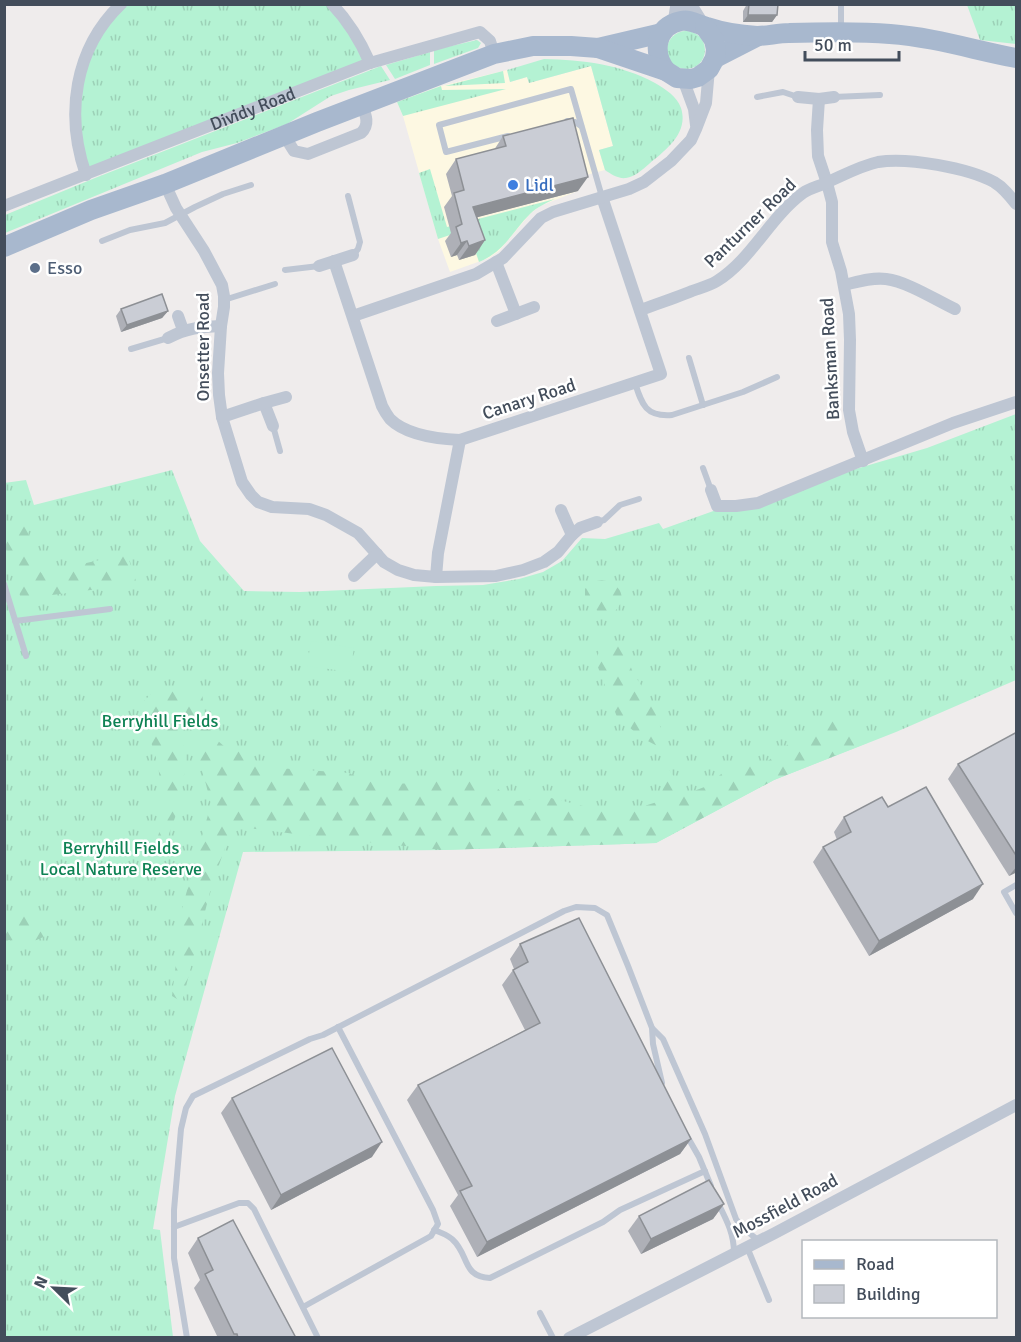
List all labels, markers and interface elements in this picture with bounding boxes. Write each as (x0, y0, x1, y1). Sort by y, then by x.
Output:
scale bar (805, 24, 900, 62)
text: 50 m (814, 34, 852, 56)
street label: Dividy Road (207, 82, 298, 135)
place label: Lidl (525, 174, 554, 196)
street label: Panturner Road (699, 174, 801, 272)
marker: Lidl (506, 178, 520, 192)
place label: Esso (47, 257, 82, 279)
marker: Esso (28, 261, 42, 275)
street label: Onsetter Road (192, 292, 214, 402)
street label: Banksman Road (816, 297, 844, 421)
street label: Canary Road (480, 374, 578, 424)
park label: Berryhill Fields (102, 710, 219, 732)
park label: Berryhill Fields Local Nature Reserve (40, 837, 202, 880)
street label: Mossfield Road (728, 1169, 842, 1243)
legend (802, 1240, 997, 1318)
text: Road (856, 1253, 895, 1275)
north arrow (24, 1258, 84, 1318)
text: N (30, 1273, 53, 1291)
text: Building (856, 1283, 920, 1305)

